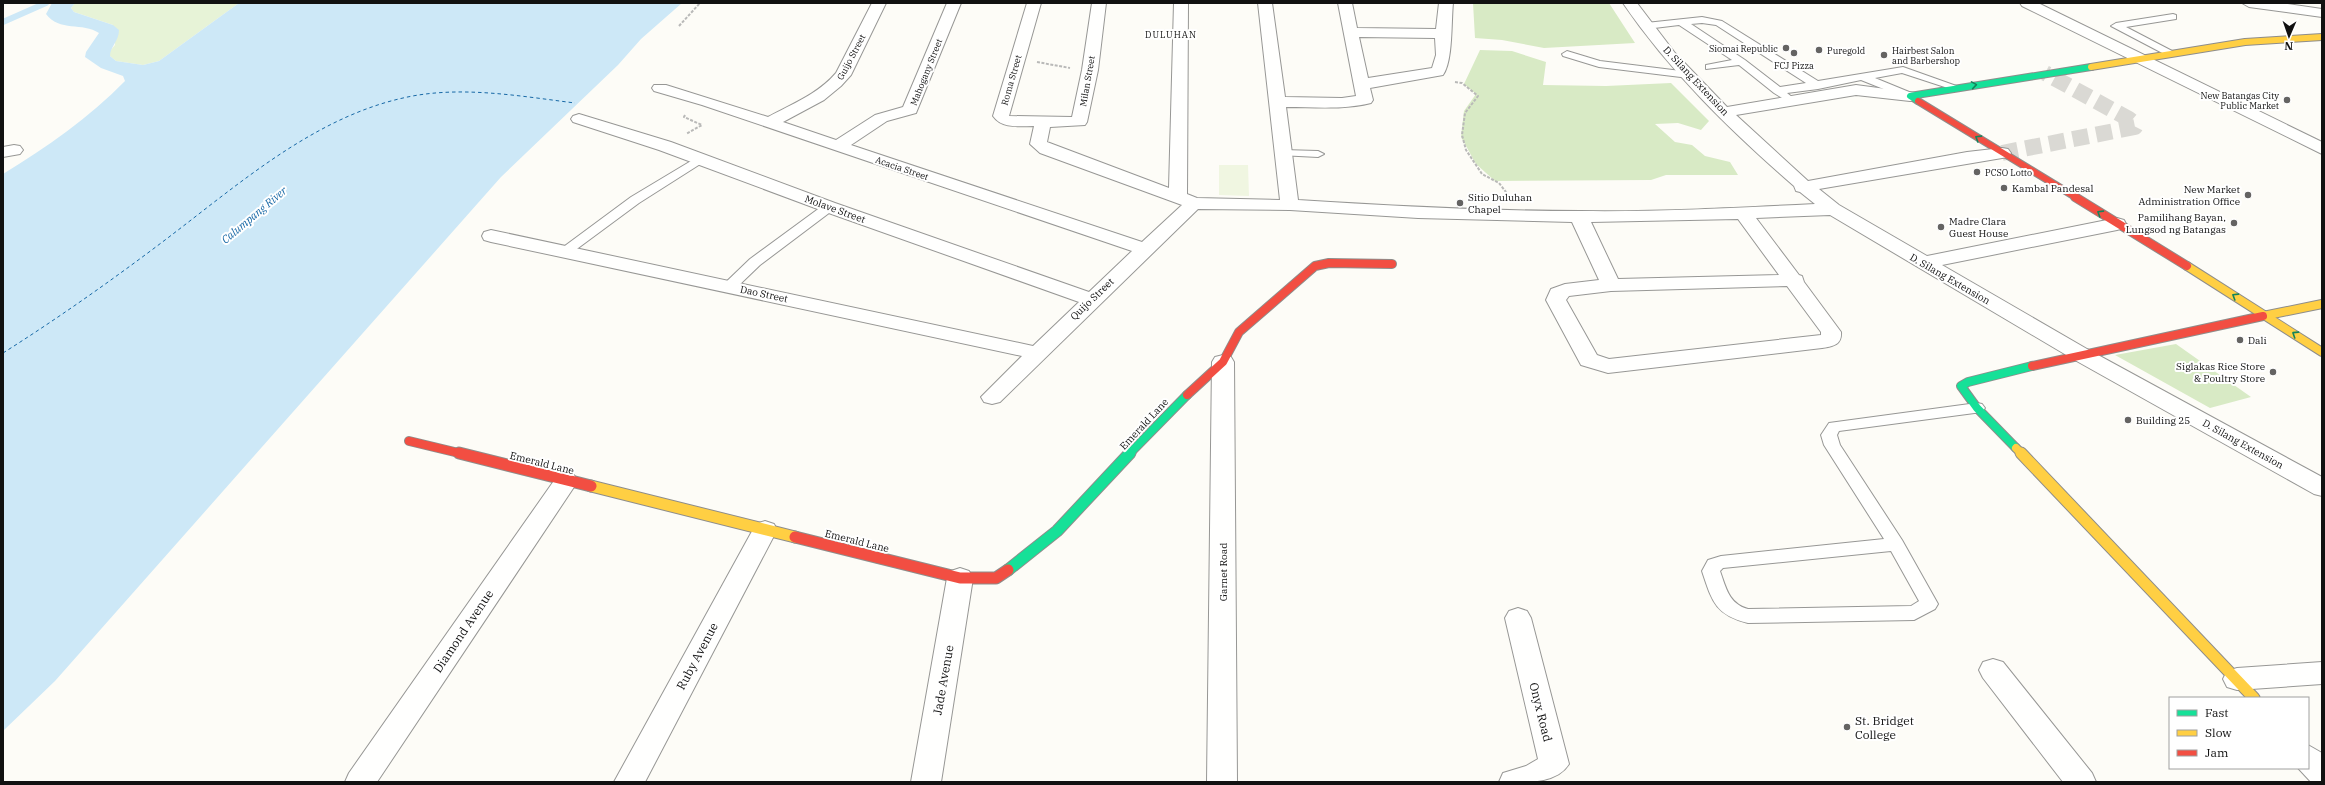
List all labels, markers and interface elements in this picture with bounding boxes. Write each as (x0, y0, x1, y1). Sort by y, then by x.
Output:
north arrow (2269, 16, 2309, 56)
district label: DULUHAN (1145, 29, 1197, 40)
street label: Guijo Street (834, 32, 868, 82)
street label: Mahogany Street (908, 37, 944, 107)
text: N (2284, 39, 2293, 53)
street label: D. Silang Extension (1660, 43, 1732, 119)
place label: Siomai Republic (1709, 43, 1778, 54)
marker: Siomai Republic (1781, 43, 1791, 53)
marker: Puregold (1814, 45, 1824, 55)
place label: Puregold (1827, 45, 1866, 56)
place label: Hairbest Salon and Barbershop (1892, 45, 1961, 66)
marker: FCJ Pizza (1789, 48, 1799, 58)
marker: Hairbest Salon and Barbershop (1879, 50, 1889, 60)
street label: Roma Street (999, 54, 1023, 106)
street label: Milan Street (1077, 55, 1097, 107)
place label: FCJ Pizza (1774, 60, 1814, 71)
one-way arrow (1970, 81, 1977, 90)
place label: New Batangas City Public Market (2201, 90, 2279, 111)
marker: New Batangas City Public Market (2282, 95, 2292, 105)
one-way arrow (1975, 135, 1982, 142)
street label: Acacia Street (874, 154, 930, 182)
marker: PCSO Lotto (1972, 167, 1982, 177)
place label: PCSO Lotto (1985, 167, 2032, 178)
place label: Kambal Pandesal (2012, 182, 2094, 195)
water label: Calumpang River (218, 183, 291, 247)
marker: Kambal Pandesal (1999, 183, 2009, 193)
place label: New Market Administration Office (2138, 183, 2240, 208)
marker: New Market Administration Office (2243, 190, 2253, 200)
place label: Sitio Duluhan Chapel (1468, 191, 1533, 216)
street label: Molave Street (803, 192, 868, 226)
marker: Sitio Duluhan Chapel (1455, 198, 1465, 208)
one-way arrow (2097, 211, 2104, 218)
place label: Pamilihang Bayan, Lungsod ng Batangas (2126, 211, 2226, 236)
place label: Madre Clara Guest House (1949, 215, 2008, 240)
marker: Pamilihang Bayan, Lungsod ng Batangas (2229, 218, 2239, 228)
marker: Madre Clara Guest House (1936, 222, 1946, 232)
street label: D. Silang Extension (1908, 251, 1993, 308)
street label: Quijo Street (1067, 275, 1117, 323)
street label: Dao Street (739, 283, 790, 306)
one-way arrow (2232, 293, 2239, 301)
one-way arrow (2292, 331, 2299, 339)
place label: Dali (2248, 334, 2267, 347)
marker: Dali (2235, 335, 2245, 345)
place label: Siglakas Rice Store & Poultry Store (2176, 360, 2265, 385)
marker: Siglakas Rice Store & Poultry Store (2268, 367, 2278, 377)
street label: Emerald Lane (1117, 396, 1171, 452)
place label: Building 25 (2136, 414, 2190, 427)
marker: Building 25 (2123, 415, 2133, 425)
street label: D. Silang Extension (2200, 416, 2286, 472)
street label: Emerald Lane (509, 449, 575, 477)
street label: Emerald Lane (824, 527, 890, 555)
street label: Garnet Road (1217, 543, 1230, 601)
street label: Diamond Avenue (430, 587, 496, 675)
street label: Ruby Avenue (673, 620, 721, 692)
street label: Jade Avenue (929, 644, 957, 716)
street label: Onyx Road (1526, 681, 1556, 743)
legend (2169, 697, 2309, 769)
text: Fast (2205, 705, 2229, 720)
place label: St. Bridget College (1855, 713, 1914, 742)
marker: St. Bridget College (1842, 722, 1852, 732)
text: Slow (2205, 725, 2232, 740)
text: Jam (2205, 745, 2229, 760)

